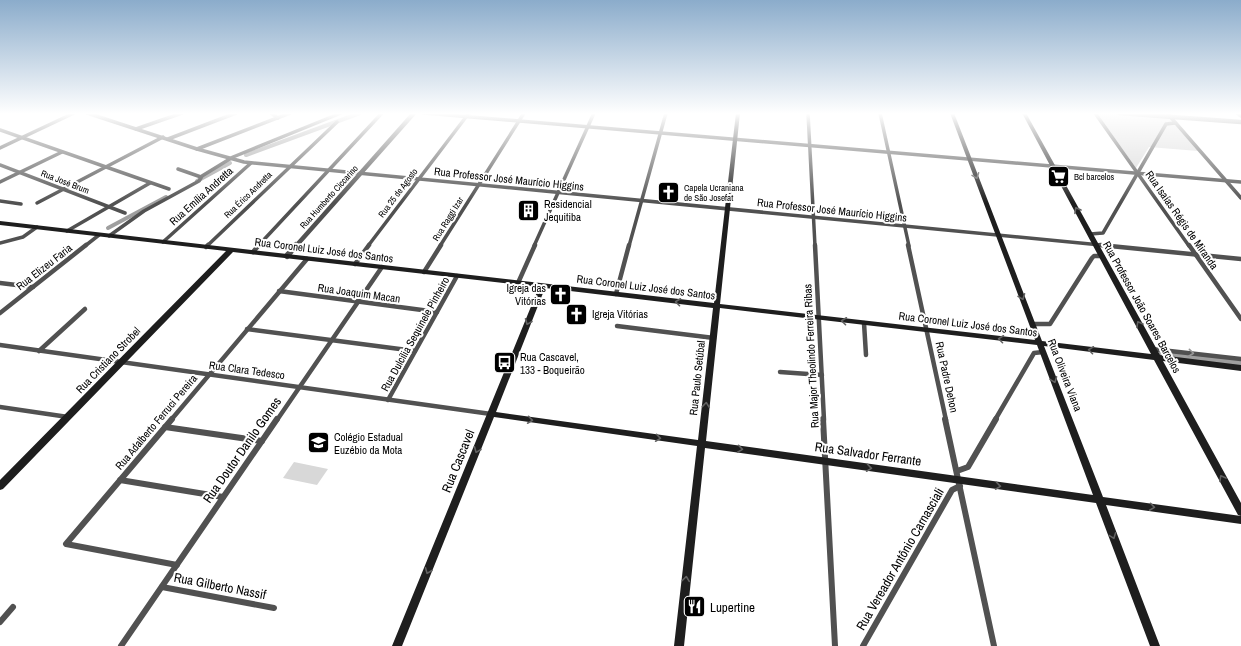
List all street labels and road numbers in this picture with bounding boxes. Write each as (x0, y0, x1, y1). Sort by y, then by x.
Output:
street label: Rua Humberto Ciccarino (297, 163, 361, 231)
street label: Rua Emília Andretta (166, 164, 236, 228)
street label: Rua Professor José Maurício Higgins (433, 164, 585, 194)
street label: Rua 25 de Agosto (376, 166, 420, 220)
street label: Rua José Brum (39, 167, 91, 197)
street label: Rua Isaías Régis de Miranda (1143, 168, 1221, 272)
street label: Rua Érico Andretta (221, 169, 275, 221)
street label: Rua Raggi Izar (430, 194, 467, 243)
street label: Rua Professor José Maurício Higgins (756, 195, 908, 225)
street label: Rua Coronel Luiz José dos Santos (254, 235, 395, 266)
street label: Rua Professor João Soares Barcelos (1100, 239, 1184, 376)
street label: Rua Elizeu Faria (13, 241, 75, 293)
street label: Rua Coronel Luiz José dos Santos (576, 272, 717, 303)
street label: Rua Dulcília Sequinele Pinheiro (378, 274, 452, 394)
street label: Rua Joaquim Macan (317, 280, 401, 306)
street label: Rua Major Theolindo Ferreira Ribas (800, 283, 822, 428)
street label: Rua Coronel Luiz José dos Santos (898, 309, 1039, 340)
street label: Rua Cristiano Strobel (73, 324, 143, 396)
street label: Rua Oliveira Viana (1045, 337, 1085, 413)
street label: Rua Paulo Setúbal (686, 340, 708, 416)
street label: Rua Padre Dehon (933, 340, 961, 414)
street label: Rua Clara Tedesco (208, 358, 286, 382)
street label: Rua Adalberto Ferruci Pereira (112, 372, 200, 472)
street label: Rua Doutor Danilo Gomes (199, 394, 285, 506)
street label: Rua Cascavel (438, 427, 478, 495)
street label: Rua Salvador Ferrante (814, 438, 922, 470)
street label: Rua Vereador Antônio Carnasciali (852, 485, 948, 633)
street label: Rua Gilberto Nassif (172, 569, 268, 603)

